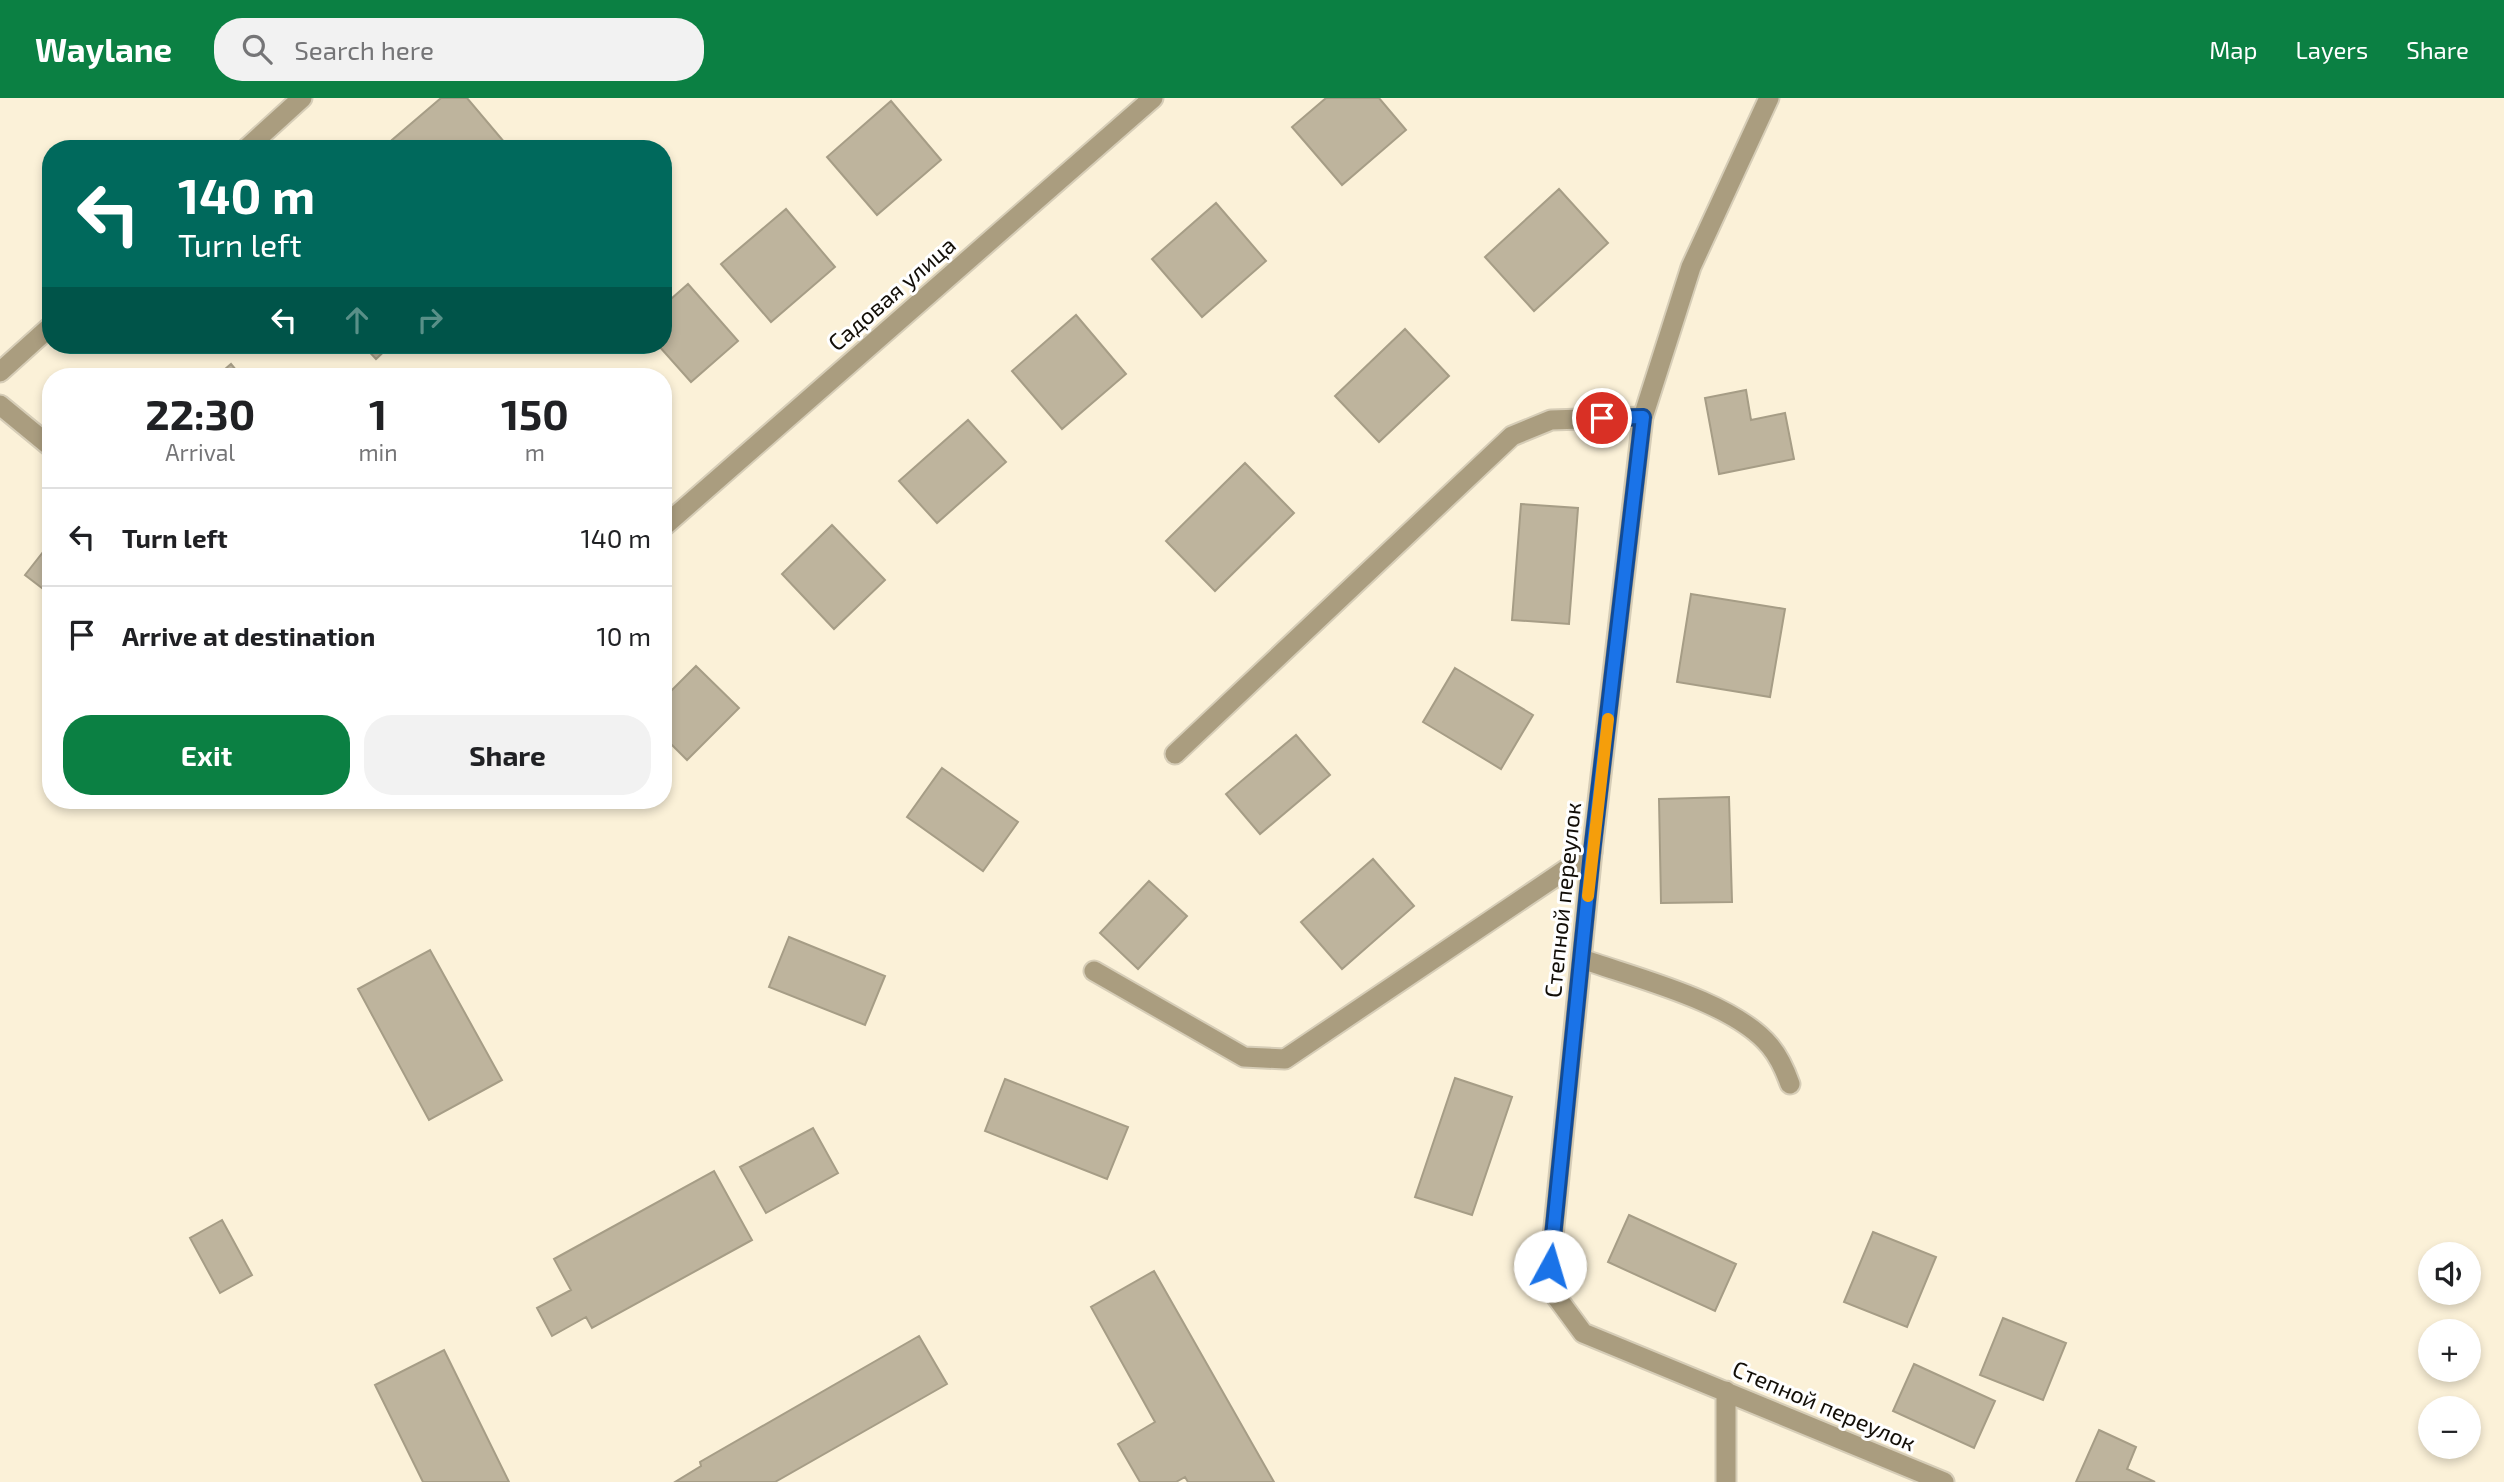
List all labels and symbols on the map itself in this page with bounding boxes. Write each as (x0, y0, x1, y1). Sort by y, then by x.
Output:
street label: Садовая улица (822, 230, 961, 357)
pin (1572, 388, 1632, 448)
street label: Степной переулок (1538, 801, 1587, 999)
position arrow (1513, 1229, 1587, 1303)
street label: Степной переулок (1728, 1354, 1920, 1457)

